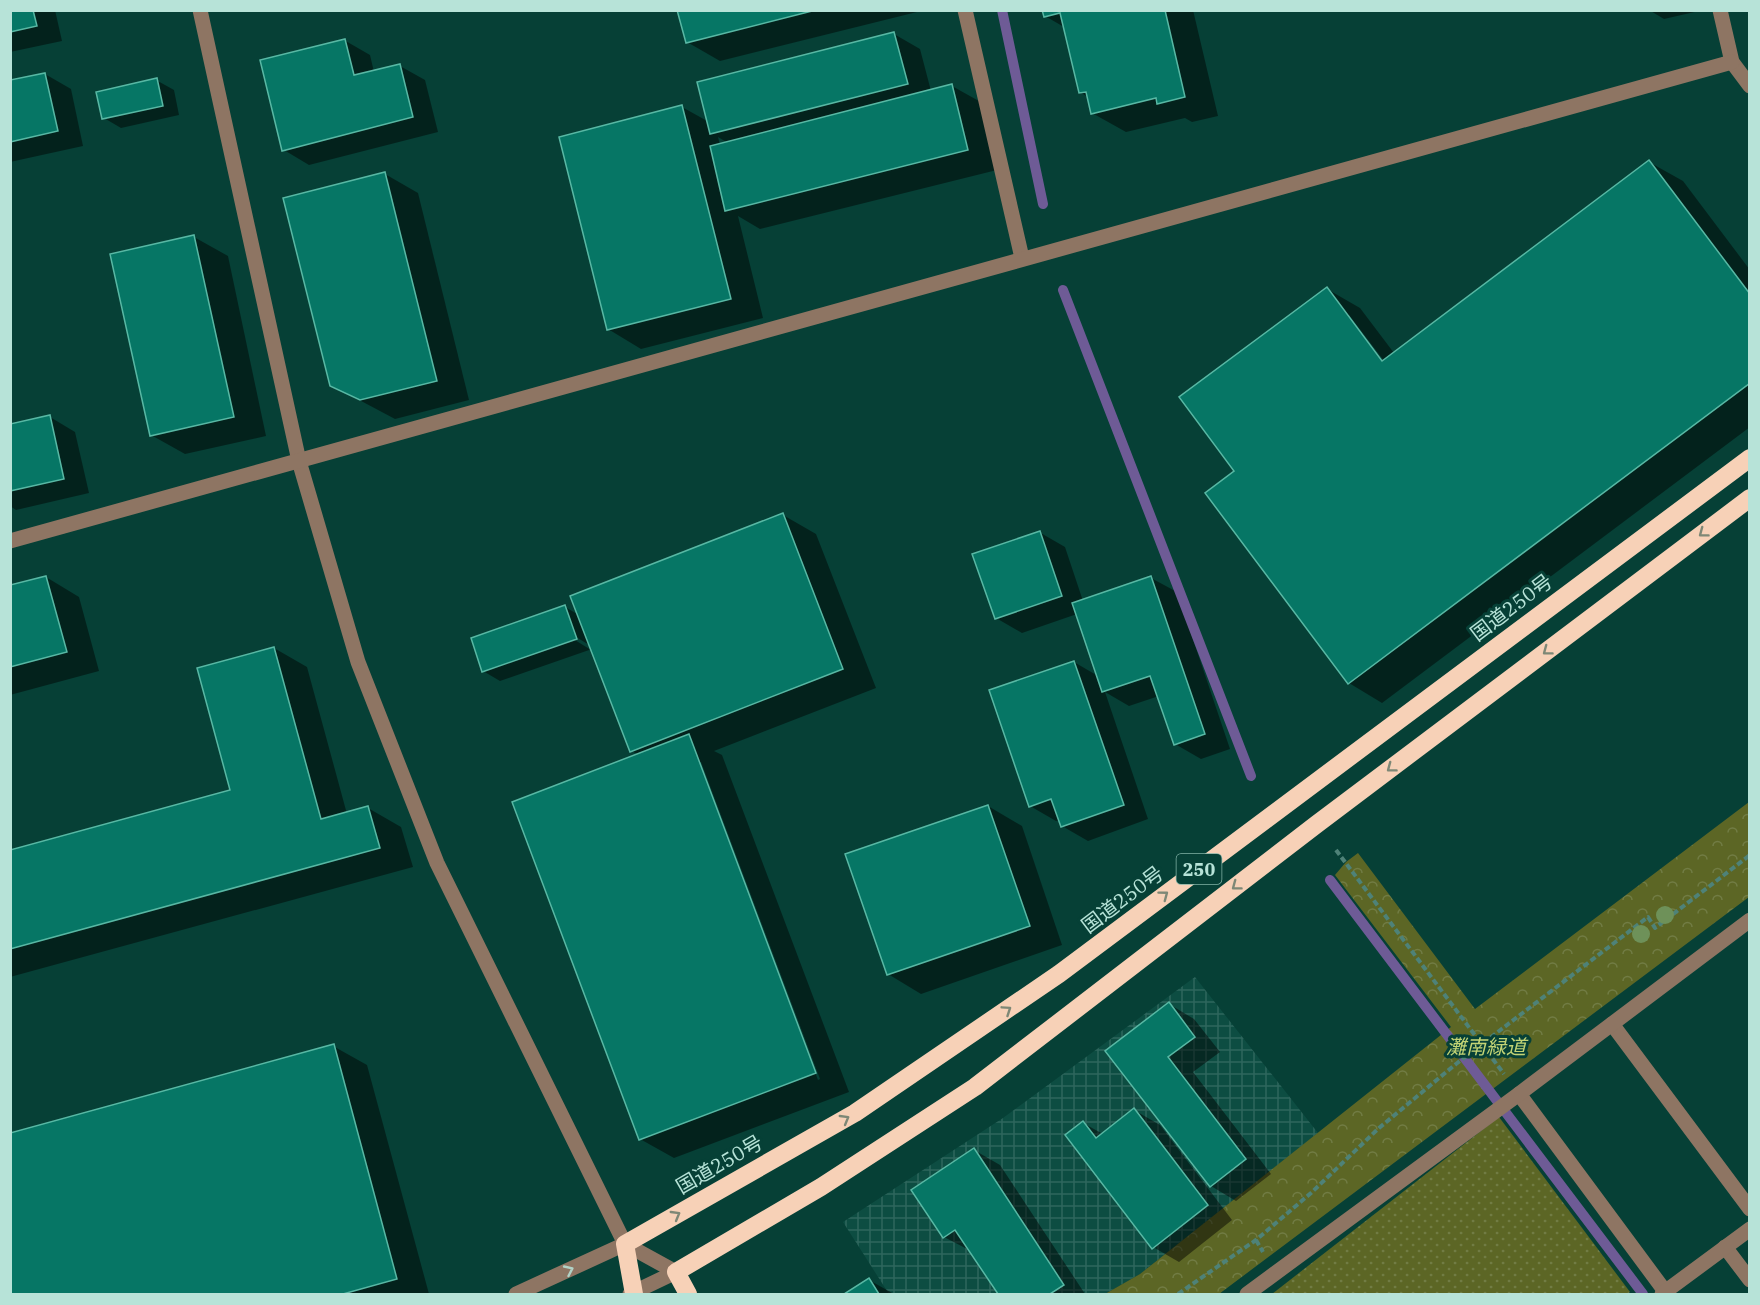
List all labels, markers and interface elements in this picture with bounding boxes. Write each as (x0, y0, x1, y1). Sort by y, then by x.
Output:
one-way arrow (1698, 526, 1709, 537)
street label: 国道250号 (1465, 567, 1557, 647)
one-way arrow (1543, 643, 1554, 654)
one-way arrow (1387, 761, 1398, 772)
road number: 250 (1176, 854, 1222, 884)
street label: 国道250号 (1076, 859, 1168, 939)
one-way arrow (1232, 879, 1243, 890)
one-way arrow (1158, 891, 1169, 902)
one-way arrow (1000, 1006, 1011, 1017)
park label: 灘南緑道 (1446, 1033, 1529, 1060)
one-way arrow (839, 1114, 849, 1126)
street label: 国道250号 (671, 1128, 767, 1200)
one-way arrow (669, 1211, 680, 1222)
one-way arrow (562, 1265, 573, 1277)

